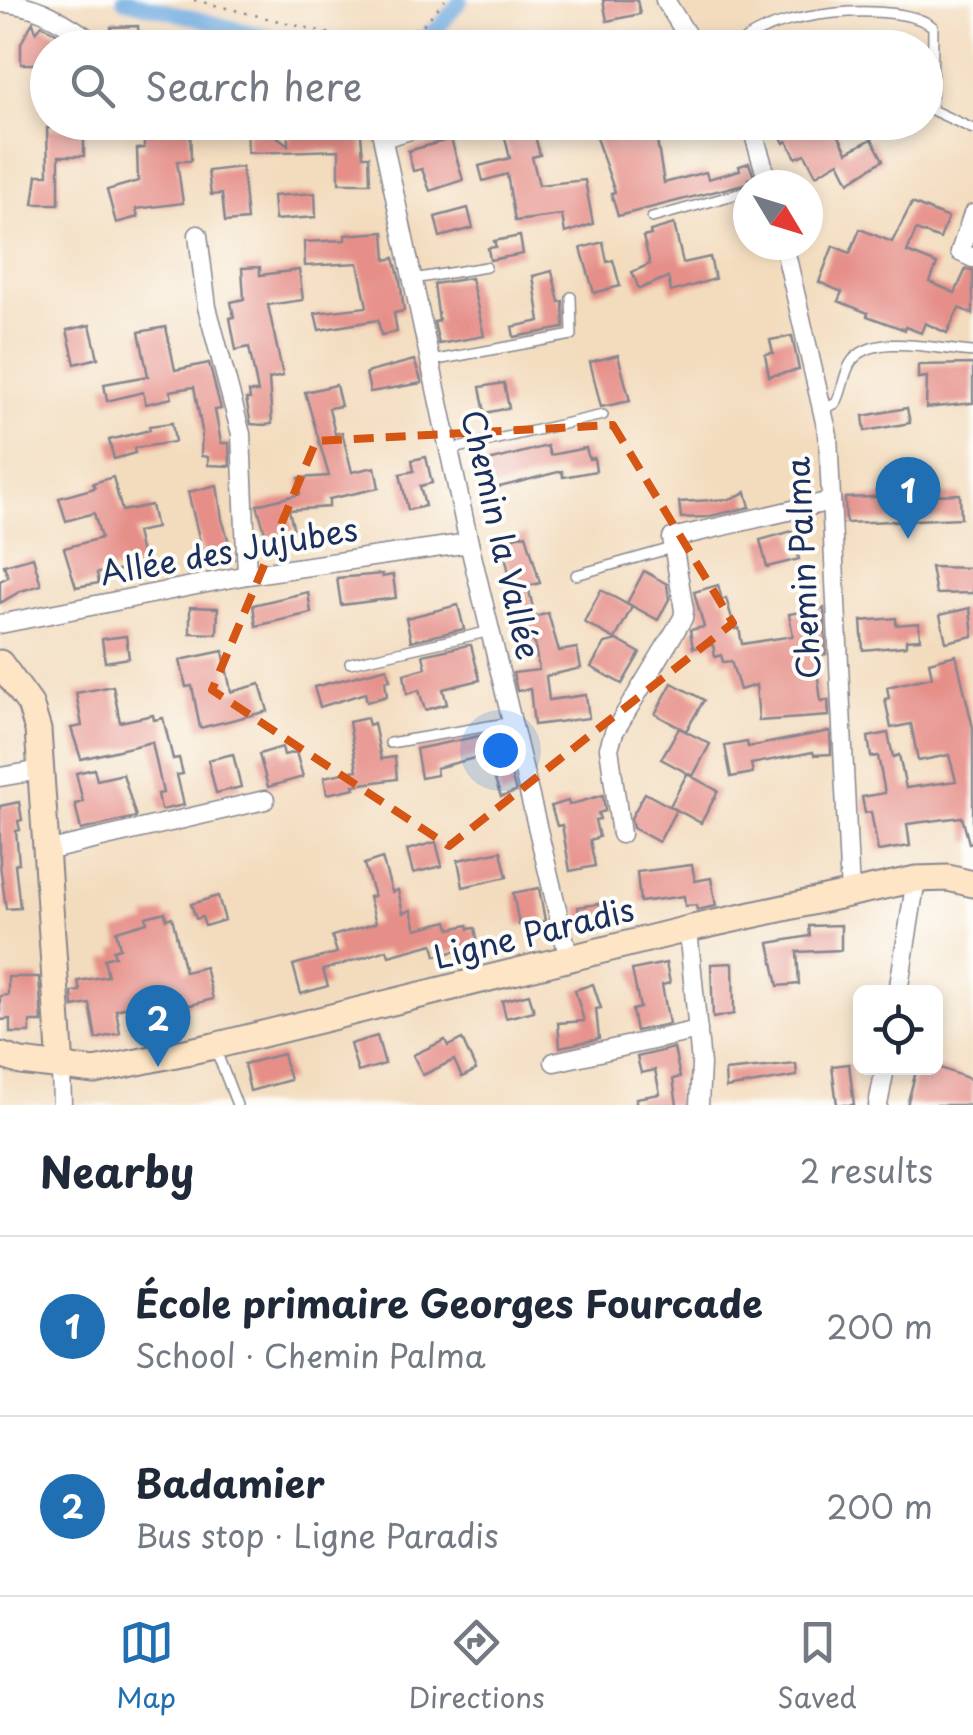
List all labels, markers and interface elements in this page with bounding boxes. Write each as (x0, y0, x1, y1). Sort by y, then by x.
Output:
search box (30, 30, 943, 140)
text: Search here (145, 57, 362, 114)
icon: search (65, 58, 120, 113)
north arrow (733, 170, 823, 260)
street label: Chemin la Vallée (450, 405, 554, 664)
street label: Chemin Palma (772, 455, 832, 681)
pin: 1 (876, 456, 940, 539)
street label: Allée des Jujubes (96, 504, 361, 596)
your location (475, 725, 526, 776)
street label: Ligne Paradis (428, 884, 639, 980)
pin: 2 (126, 984, 190, 1067)
map controls (853, 985, 943, 1075)
button: locate (853, 985, 943, 1075)
text: Nearby (40, 1139, 194, 1202)
text: 2 results (800, 1146, 933, 1194)
text: École primaire Georges Fourcade (135, 1274, 763, 1331)
text: 1 (65, 1302, 80, 1350)
text: 200 m (826, 1302, 933, 1350)
text: School · Chemin Palma (135, 1331, 486, 1379)
text: Badamier (135, 1454, 325, 1511)
text: 2 (61, 1482, 84, 1530)
text: 200 m (826, 1482, 933, 1530)
text: Bus stop · Ligne Paradis (135, 1511, 499, 1559)
tab: Map (116, 1615, 176, 1718)
tab: Directions (409, 1615, 545, 1718)
tab: Saved (777, 1615, 857, 1718)

